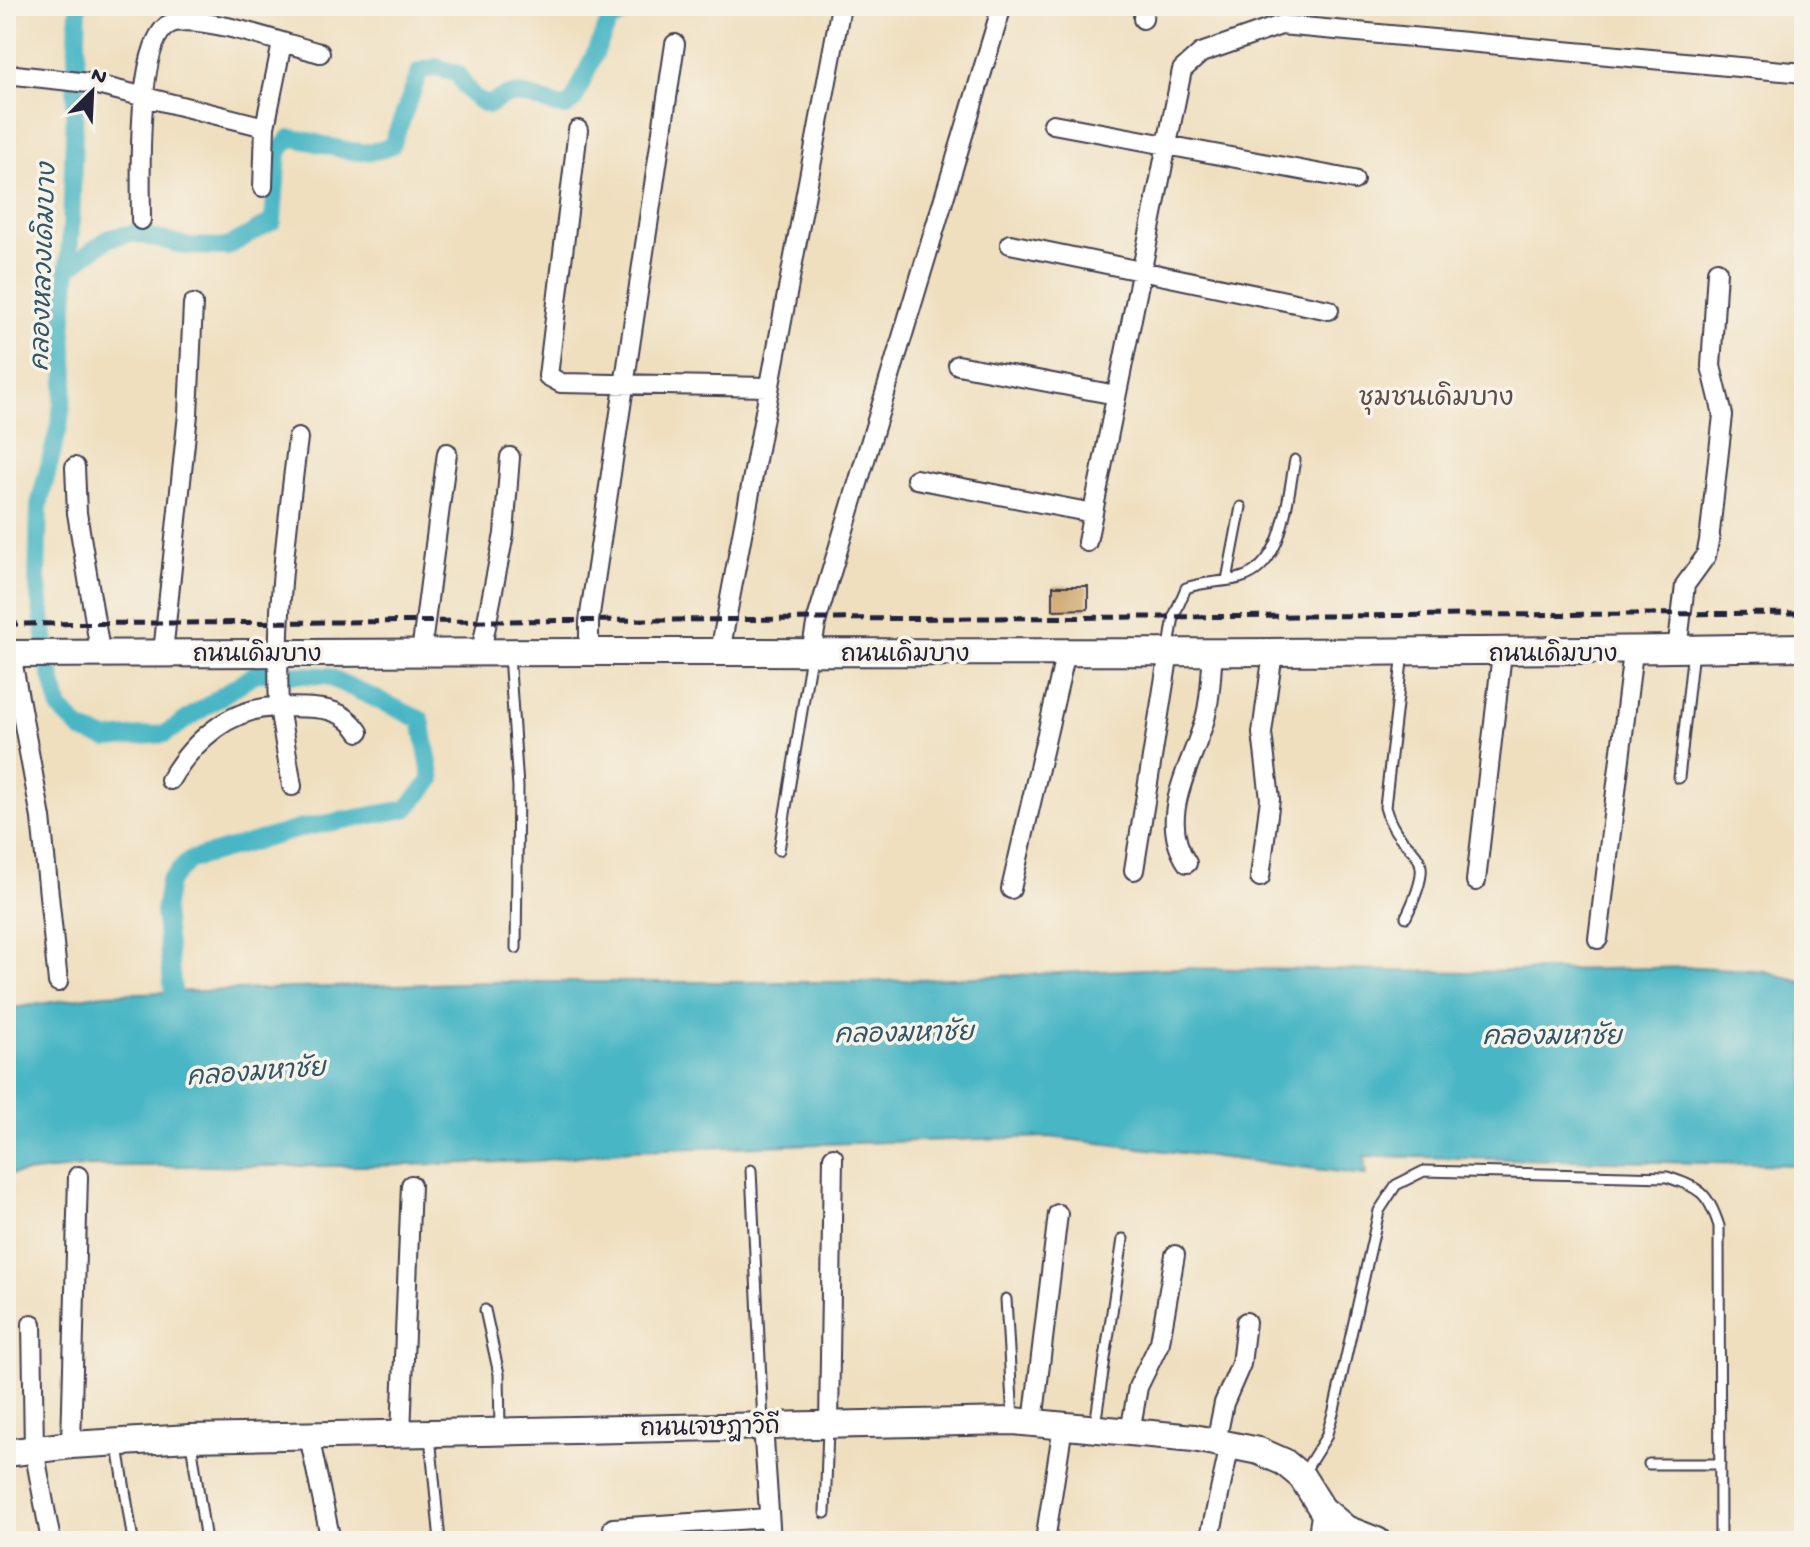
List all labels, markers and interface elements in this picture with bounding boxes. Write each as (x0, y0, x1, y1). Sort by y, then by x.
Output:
north arrow (52, 52, 132, 132)
text: N (87, 63, 110, 92)
water label: คลองหลวงเดิมบาง (23, 160, 66, 372)
district label: ชุมชนเดิมบาง (1358, 381, 1514, 416)
street label: ถนนเดิมบาง (193, 639, 321, 671)
street label: ถนนเดิมบาง (841, 639, 969, 671)
street label: ถนนเดิมบาง (1489, 639, 1617, 671)
water label: คลองมหาชัย (834, 1017, 976, 1053)
water label: คลองมหาชัย (1482, 1021, 1624, 1055)
water label: คลองมหาชัย (186, 1052, 329, 1096)
street label: ถนนเจษฎาวิถี (640, 1410, 780, 1445)

